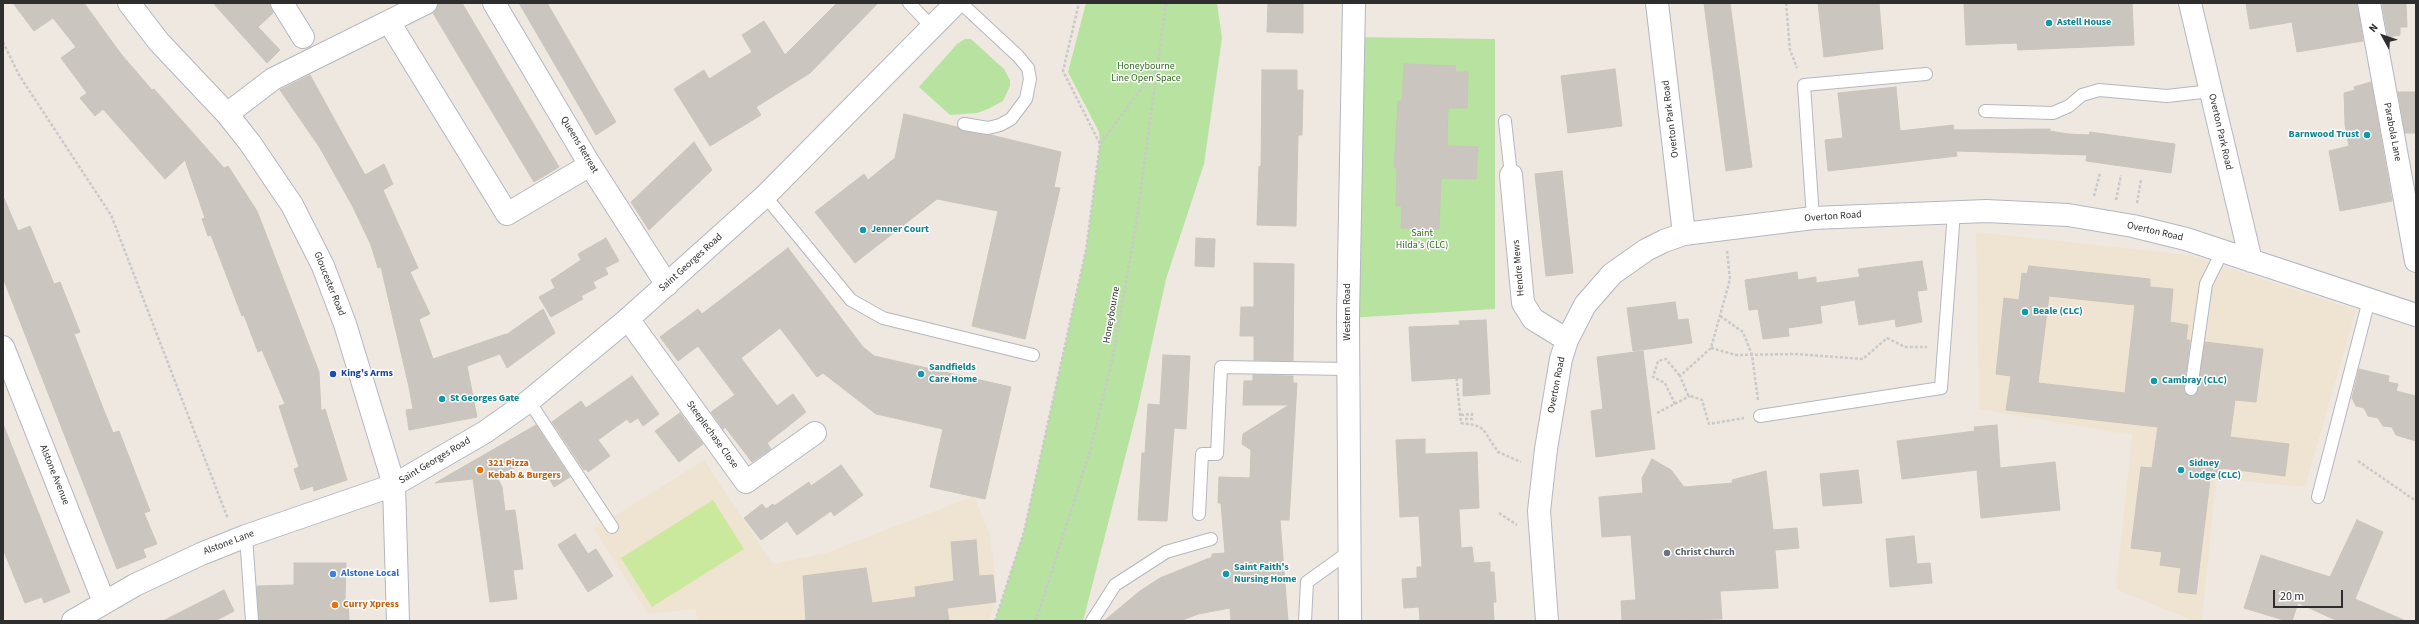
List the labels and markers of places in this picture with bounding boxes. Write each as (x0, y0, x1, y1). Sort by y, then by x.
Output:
place label: Astell House (2057, 17, 2111, 29)
marker: Astell House (2044, 18, 2054, 28)
place label: Barnwood Trust (2289, 129, 2359, 141)
marker: Barnwood Trust (2362, 130, 2372, 140)
place label: Jenner Court (871, 224, 929, 236)
marker: Jenner Court (858, 225, 868, 235)
place label: Beale (CLC) (2033, 306, 2083, 318)
marker: Beale (CLC) (2020, 307, 2030, 317)
place label: Sandfields Care Home (929, 362, 977, 386)
place label: King's Arms (341, 368, 393, 380)
marker: King's Arms (328, 369, 338, 379)
marker: Sandfields Care Home (916, 369, 926, 379)
place label: Cambray (CLC) (2162, 375, 2227, 387)
marker: Cambray (CLC) (2149, 376, 2159, 386)
place label: St Georges Gate (450, 393, 519, 405)
marker: St Georges Gate (437, 394, 447, 404)
place label: 321 Pizza Kebab & Burgers (488, 458, 561, 482)
place label: Sidney Lodge (CLC) (2189, 458, 2241, 482)
marker: 321 Pizza Kebab & Burgers (475, 465, 485, 475)
marker: Sidney Lodge (CLC) (2176, 465, 2186, 475)
place label: Christ Church (1675, 547, 1735, 559)
marker: Christ Church (1662, 548, 1672, 558)
place label: Saint Faith's Nursing Home (1234, 562, 1297, 586)
place label: Alstone Local (341, 568, 399, 580)
marker: Alstone Local (328, 569, 338, 579)
marker: Saint Faith's Nursing Home (1221, 569, 1231, 579)
place label: Curry Xpress (343, 599, 399, 611)
marker: Curry Xpress (330, 600, 340, 610)

